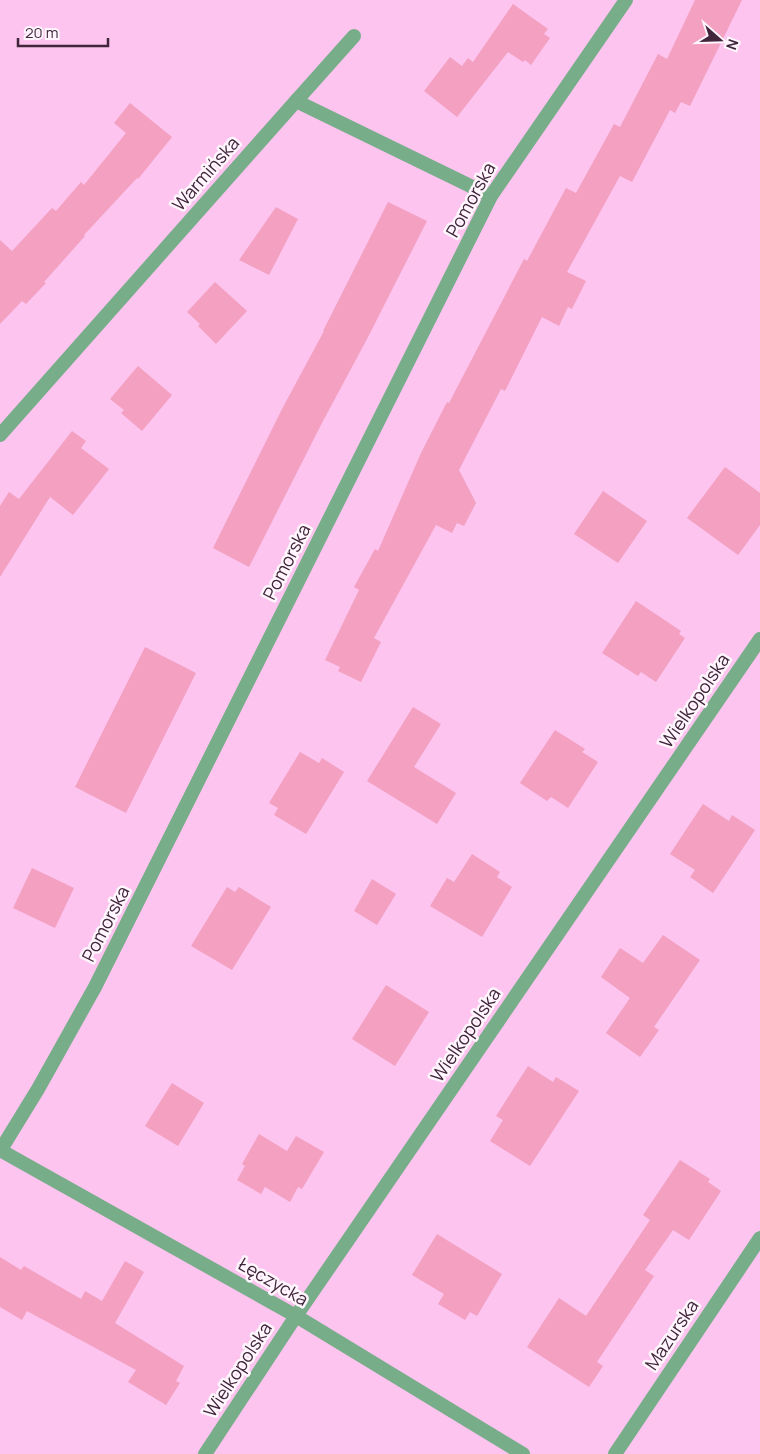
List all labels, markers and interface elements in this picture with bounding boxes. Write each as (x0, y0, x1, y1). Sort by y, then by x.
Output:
scale bar (18, 15, 108, 47)
north arrow (695, 15, 745, 65)
text: 20 m (25, 22, 58, 43)
text: N (722, 37, 743, 53)
street label: Warmińska (166, 131, 244, 216)
street label: Pomorska (440, 158, 500, 241)
street label: Pomorska (257, 520, 315, 603)
street label: Wielkopolska (654, 649, 735, 752)
street label: Pomorska (76, 882, 134, 965)
street label: Wielkopolska (425, 983, 506, 1086)
street label: Łęczycka (234, 1251, 313, 1311)
street label: Mazurska (639, 1295, 703, 1374)
street label: Wielkopolska (197, 1317, 277, 1422)

